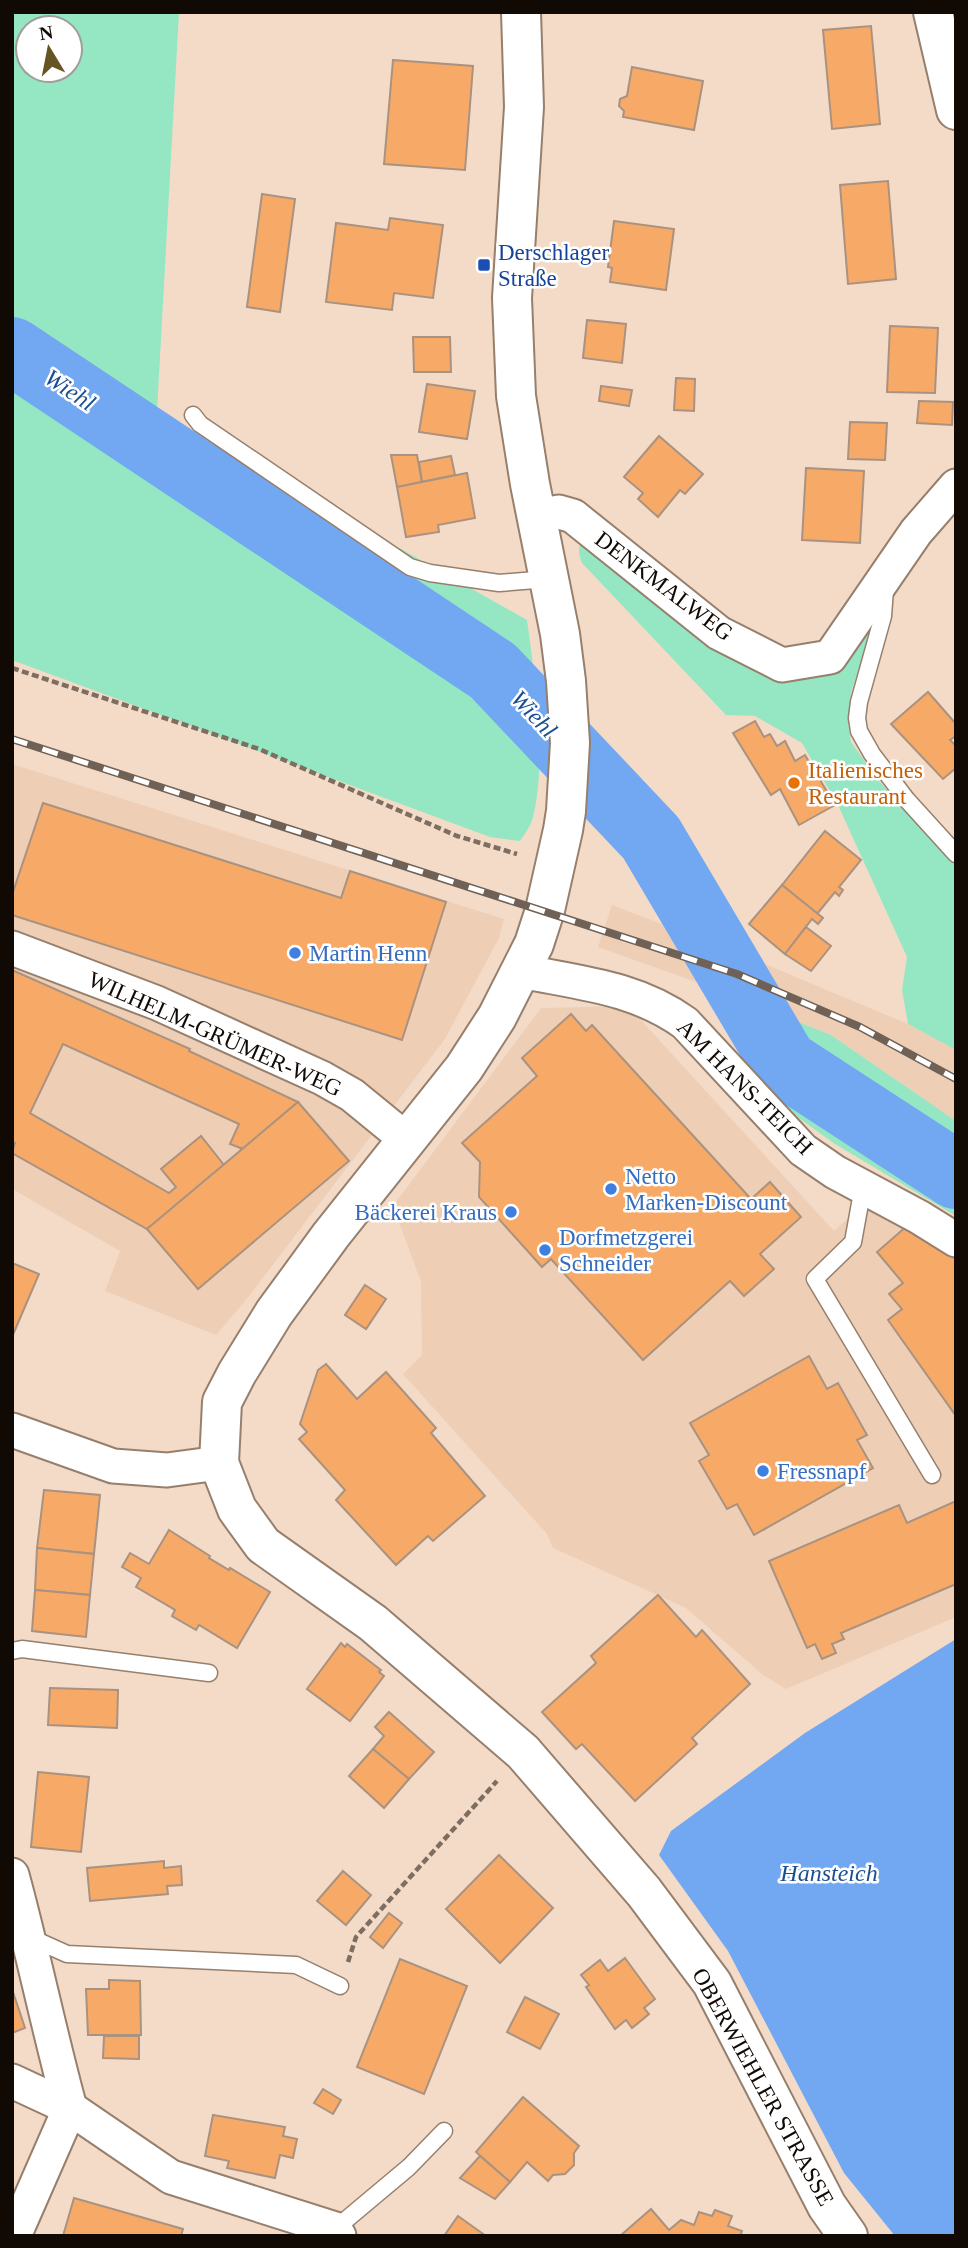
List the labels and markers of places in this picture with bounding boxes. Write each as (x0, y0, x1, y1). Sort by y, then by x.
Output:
place label: Derschlager Straße (498, 240, 609, 291)
marker: Derschlager Straße (476, 257, 492, 273)
place label: Italienisches Restaurant (808, 758, 923, 809)
marker: Italienisches Restaurant (786, 775, 802, 791)
place label: Martin Henn (309, 941, 428, 966)
marker: Martin Henn (287, 945, 303, 961)
place label: Netto Marken-Discount (625, 1164, 788, 1215)
marker: Netto Marken-Discount (603, 1181, 619, 1197)
place label: Bäckerei Kraus (355, 1200, 497, 1225)
marker: Bäckerei Kraus (503, 1204, 519, 1220)
place label: Dorfmetzgerei Schneider (559, 1225, 693, 1276)
marker: Dorfmetzgerei Schneider (537, 1242, 553, 1258)
place label: Fressnapf (777, 1459, 867, 1484)
marker: Fressnapf (755, 1463, 771, 1479)

